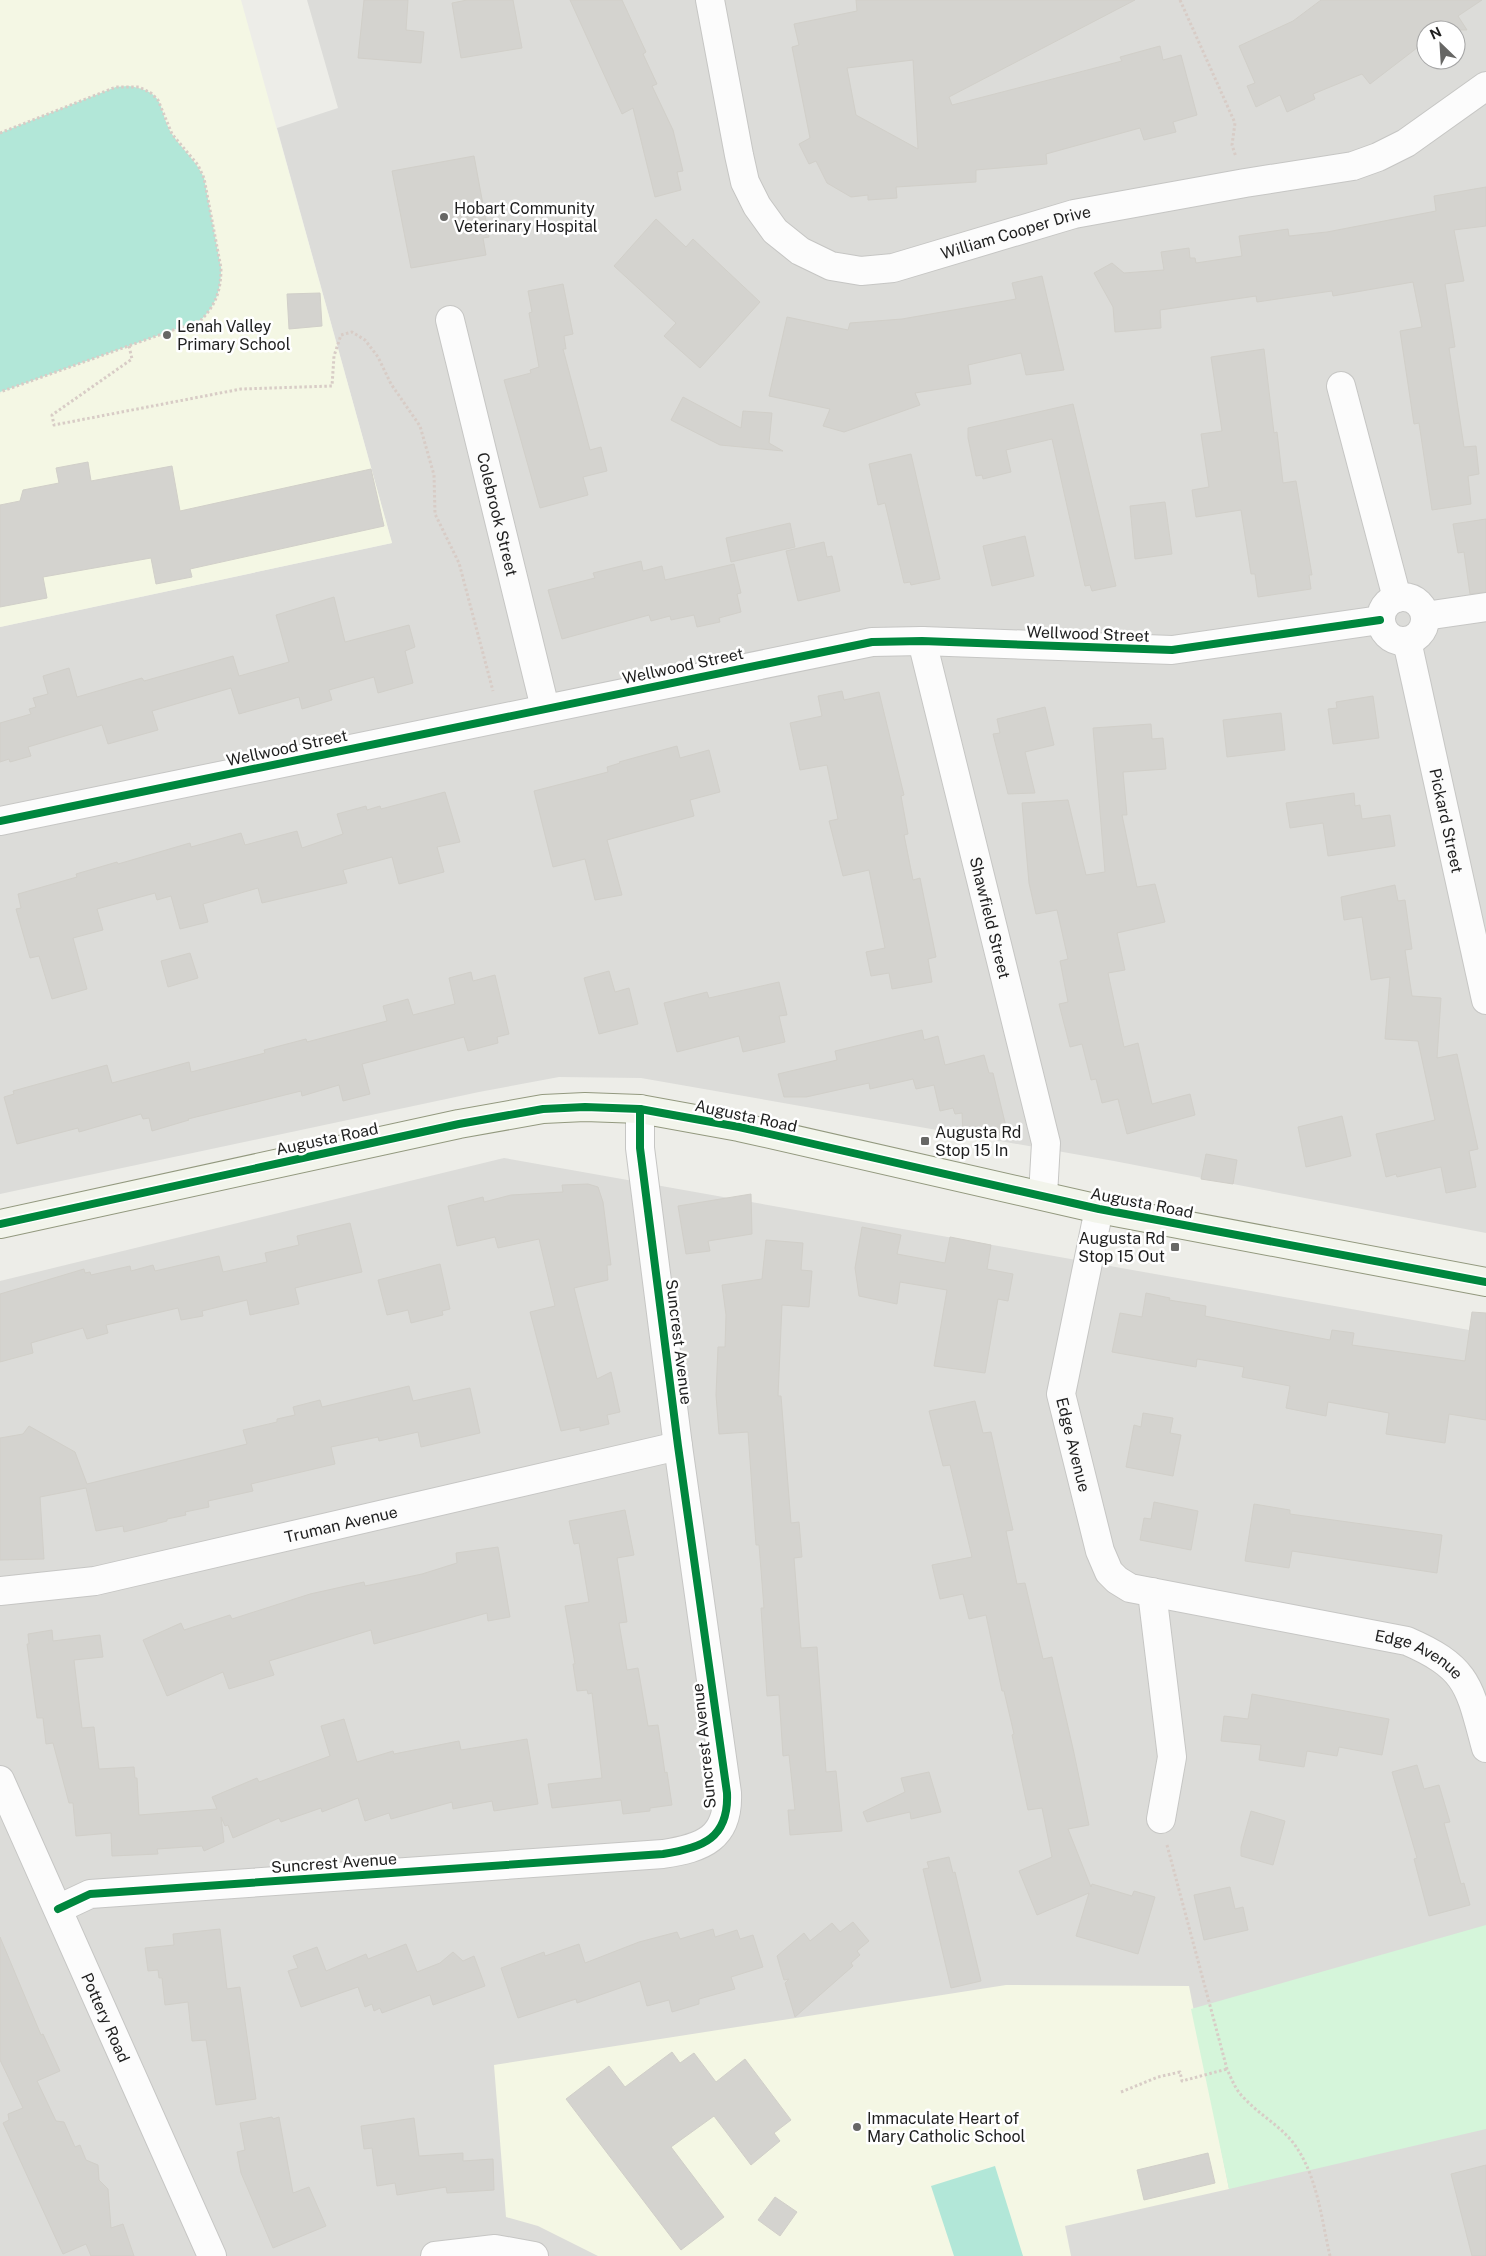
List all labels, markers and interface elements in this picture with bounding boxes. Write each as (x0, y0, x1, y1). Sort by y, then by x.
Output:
north arrow (1416, 20, 1466, 70)
text: N (1427, 24, 1444, 43)
place label: Hobart Community Veterinary Hospital (454, 199, 598, 236)
street label: William Cooper Drive (938, 202, 1092, 263)
marker: Hobart Community Veterinary Hospital (438, 211, 450, 223)
place label: Lenah Valley Primary School (177, 317, 291, 354)
marker: Lenah Valley Primary School (161, 329, 173, 341)
street label: Colebrook Street (473, 450, 522, 578)
street label: Wellwood Street (1026, 622, 1150, 646)
street label: Wellwood Street (621, 644, 745, 688)
street label: Wellwood Street (225, 726, 349, 770)
street label: Pickard Street (1426, 767, 1467, 875)
street label: Shawfield Street (966, 855, 1015, 981)
street label: Augusta Road (693, 1096, 799, 1136)
street label: Augusta Road (274, 1119, 380, 1159)
place label: Augusta Rd Stop 15 In (935, 1123, 1021, 1160)
marker: Augusta Rd Stop 15 In (919, 1135, 931, 1147)
street label: Augusta Road (1089, 1184, 1195, 1222)
place label: Augusta Rd Stop 15 Out (1078, 1229, 1165, 1266)
marker: Augusta Rd Stop 15 Out (1169, 1241, 1181, 1253)
street label: Suncrest Avenue (662, 1278, 696, 1406)
street label: Edge Avenue (1053, 1395, 1094, 1494)
street label: Truman Avenue (283, 1502, 399, 1546)
street label: Edge Avenue (1373, 1626, 1467, 1683)
street label: Suncrest Avenue (688, 1682, 720, 1810)
street label: Suncrest Avenue (270, 1849, 398, 1877)
street label: Pottery Road (78, 1970, 134, 2065)
place label: Immaculate Heart of Mary Catholic School (867, 2109, 1026, 2146)
marker: Immaculate Heart of Mary Catholic School (851, 2121, 863, 2133)

